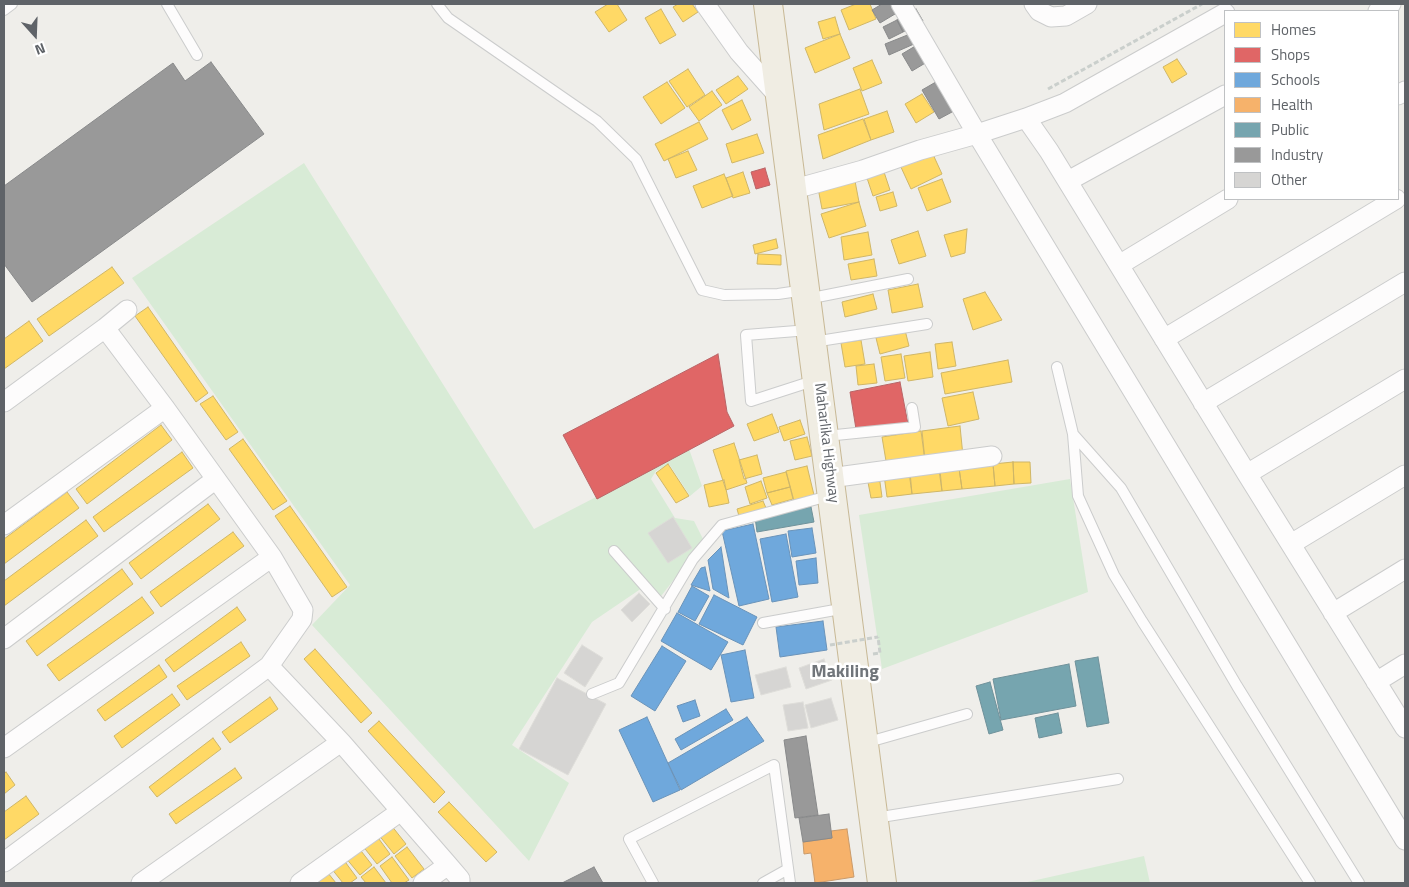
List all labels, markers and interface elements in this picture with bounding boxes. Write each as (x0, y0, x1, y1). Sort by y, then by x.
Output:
north arrow (10, 10, 60, 60)
legend (1224, 10, 1399, 200)
text: Homes (1271, 18, 1316, 41)
text: N (32, 38, 48, 61)
text: Shops (1271, 43, 1310, 66)
text: Schools (1271, 68, 1320, 91)
text: Health (1271, 93, 1313, 116)
text: Public (1271, 118, 1309, 141)
text: Industry (1271, 143, 1323, 166)
text: Other (1271, 168, 1307, 191)
street label: Maharlika Highway (810, 382, 842, 504)
district label: Makiling (811, 662, 879, 684)

